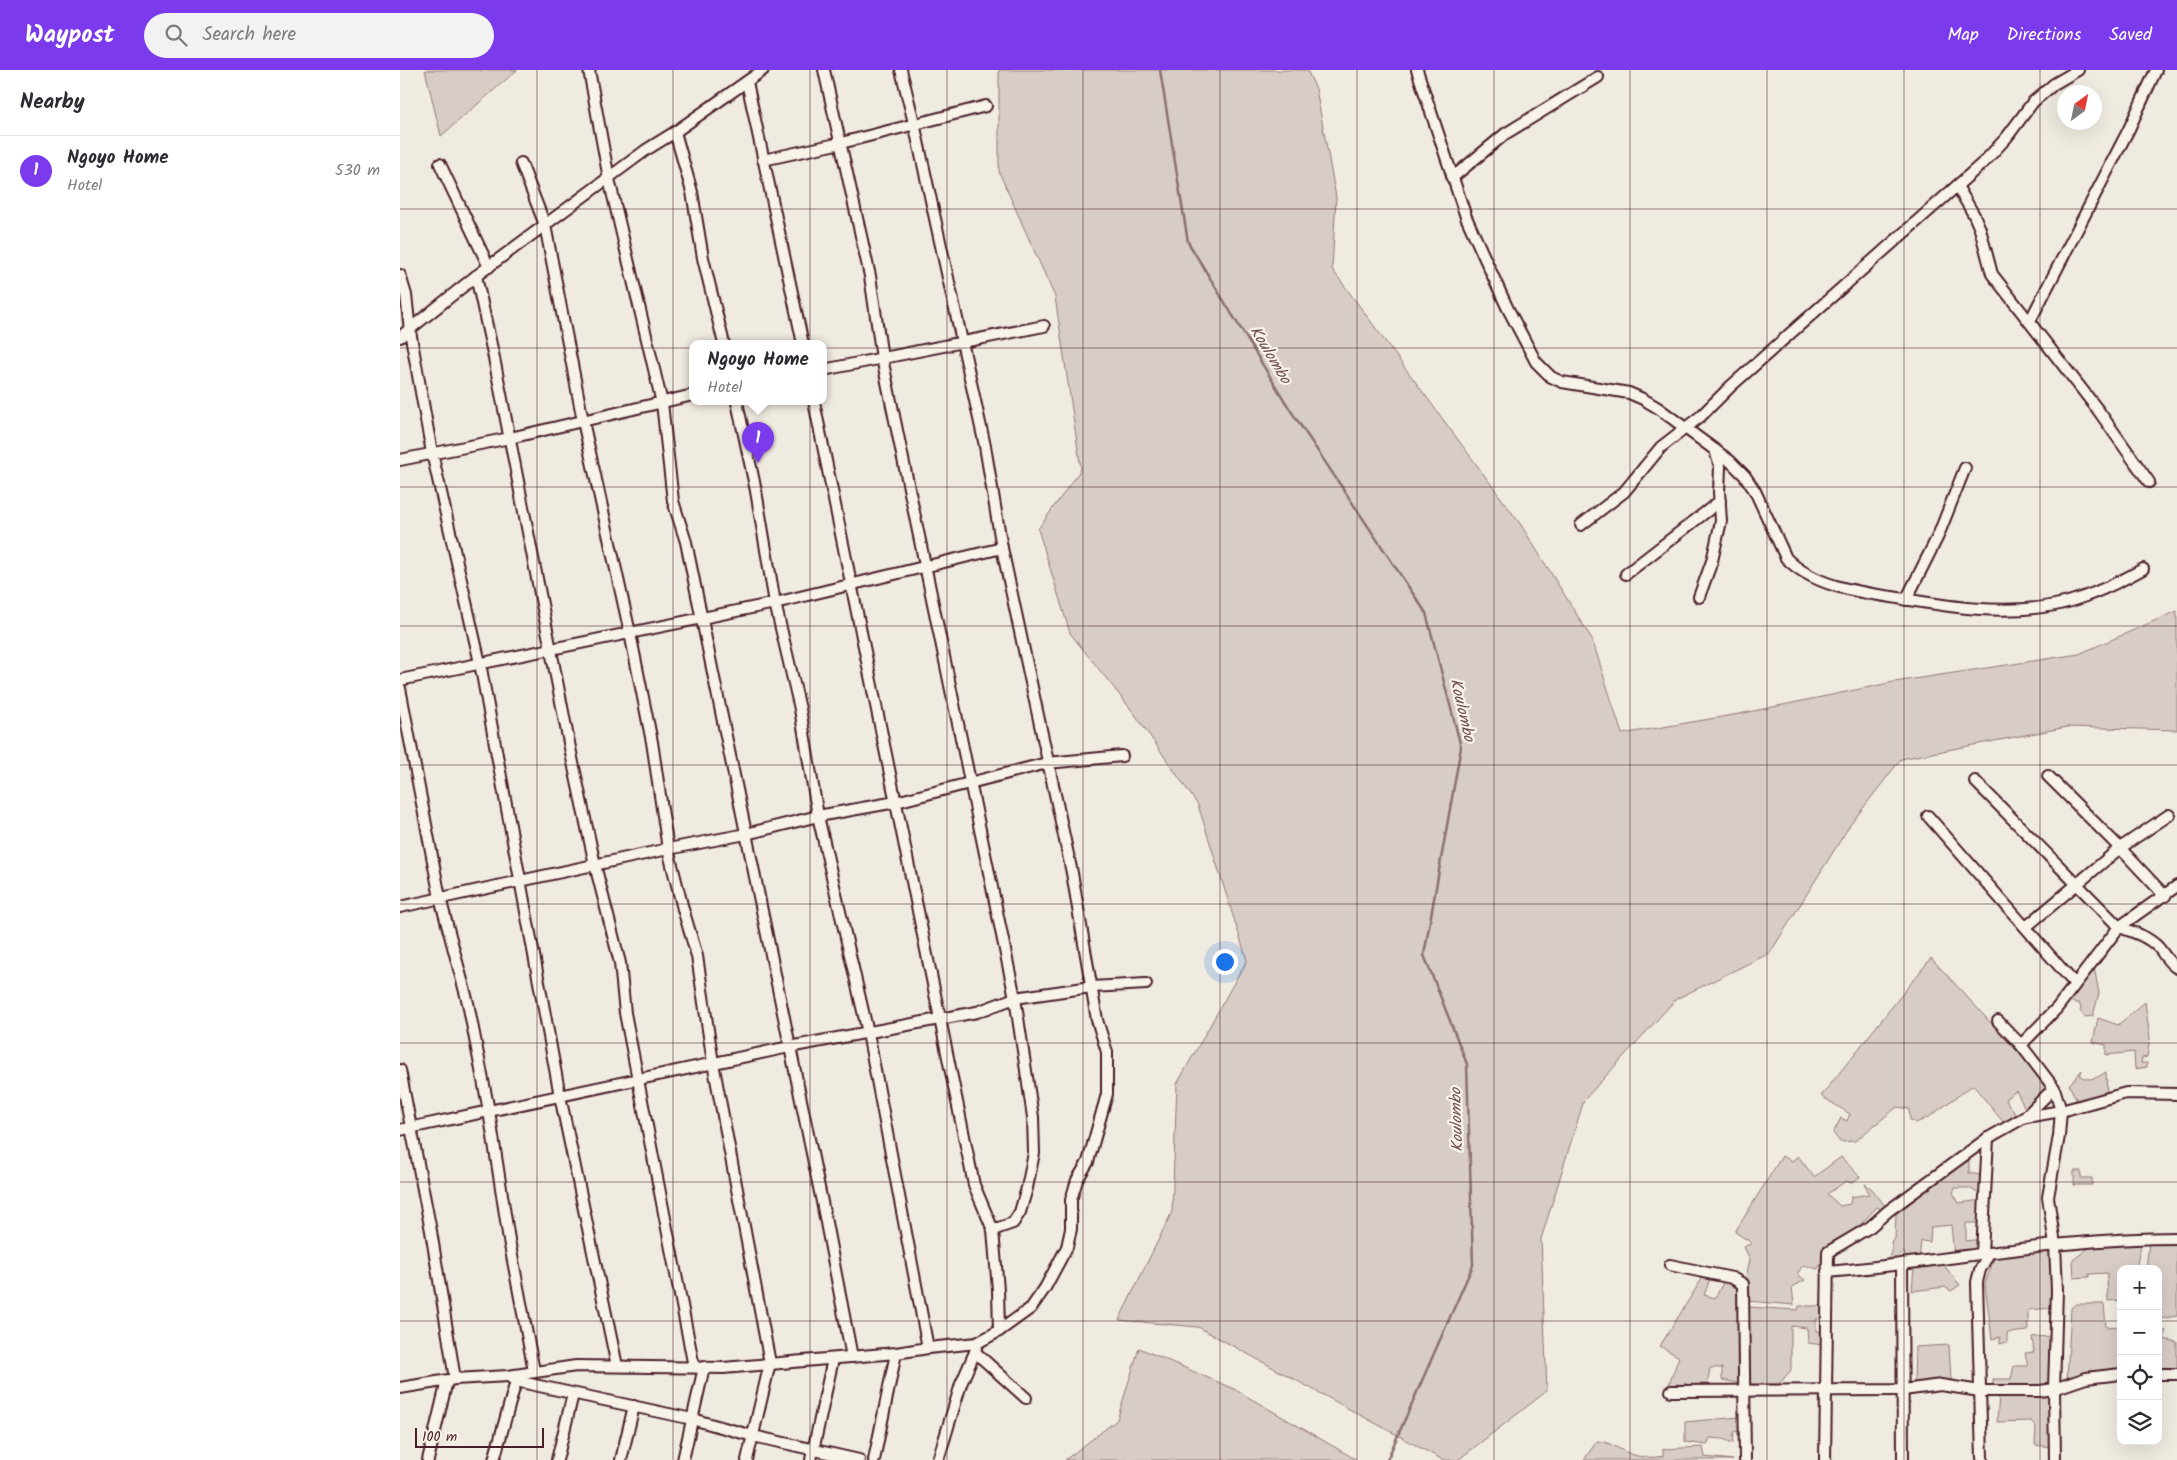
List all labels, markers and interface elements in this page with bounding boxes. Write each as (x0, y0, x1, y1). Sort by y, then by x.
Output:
search box (144, 13, 494, 58)
text: Waypost (25, 16, 114, 55)
text: Search here (202, 20, 296, 50)
icon: search (162, 21, 190, 49)
text: Map (1947, 21, 1979, 50)
text: Directions (2007, 21, 2081, 50)
text: Saved (2109, 21, 2152, 50)
north arrow (2057, 85, 2102, 130)
text: Nearby (20, 86, 85, 119)
text: Ngoyo Home (67, 143, 169, 173)
text: 1 (34, 158, 38, 183)
text: 530 m (335, 158, 380, 183)
text: Hotel (67, 173, 102, 198)
water label: Koulombo (1243, 321, 1298, 390)
popup (689, 340, 827, 405)
text: Ngoyo Home (707, 345, 809, 375)
text: Hotel (707, 375, 743, 400)
pin: 1 (742, 422, 774, 463)
water label: Koulombo (1443, 676, 1482, 746)
your location (1212, 949, 1238, 975)
water label: Koulombo (1443, 1086, 1471, 1152)
map controls (2117, 1265, 2162, 1445)
button: + (2117, 1265, 2162, 1310)
button: − (2117, 1310, 2162, 1355)
button: locate (2117, 1355, 2162, 1400)
button: layers (2117, 1400, 2162, 1445)
scale bar (415, 1425, 544, 1448)
text: 100 m (422, 1426, 457, 1448)

